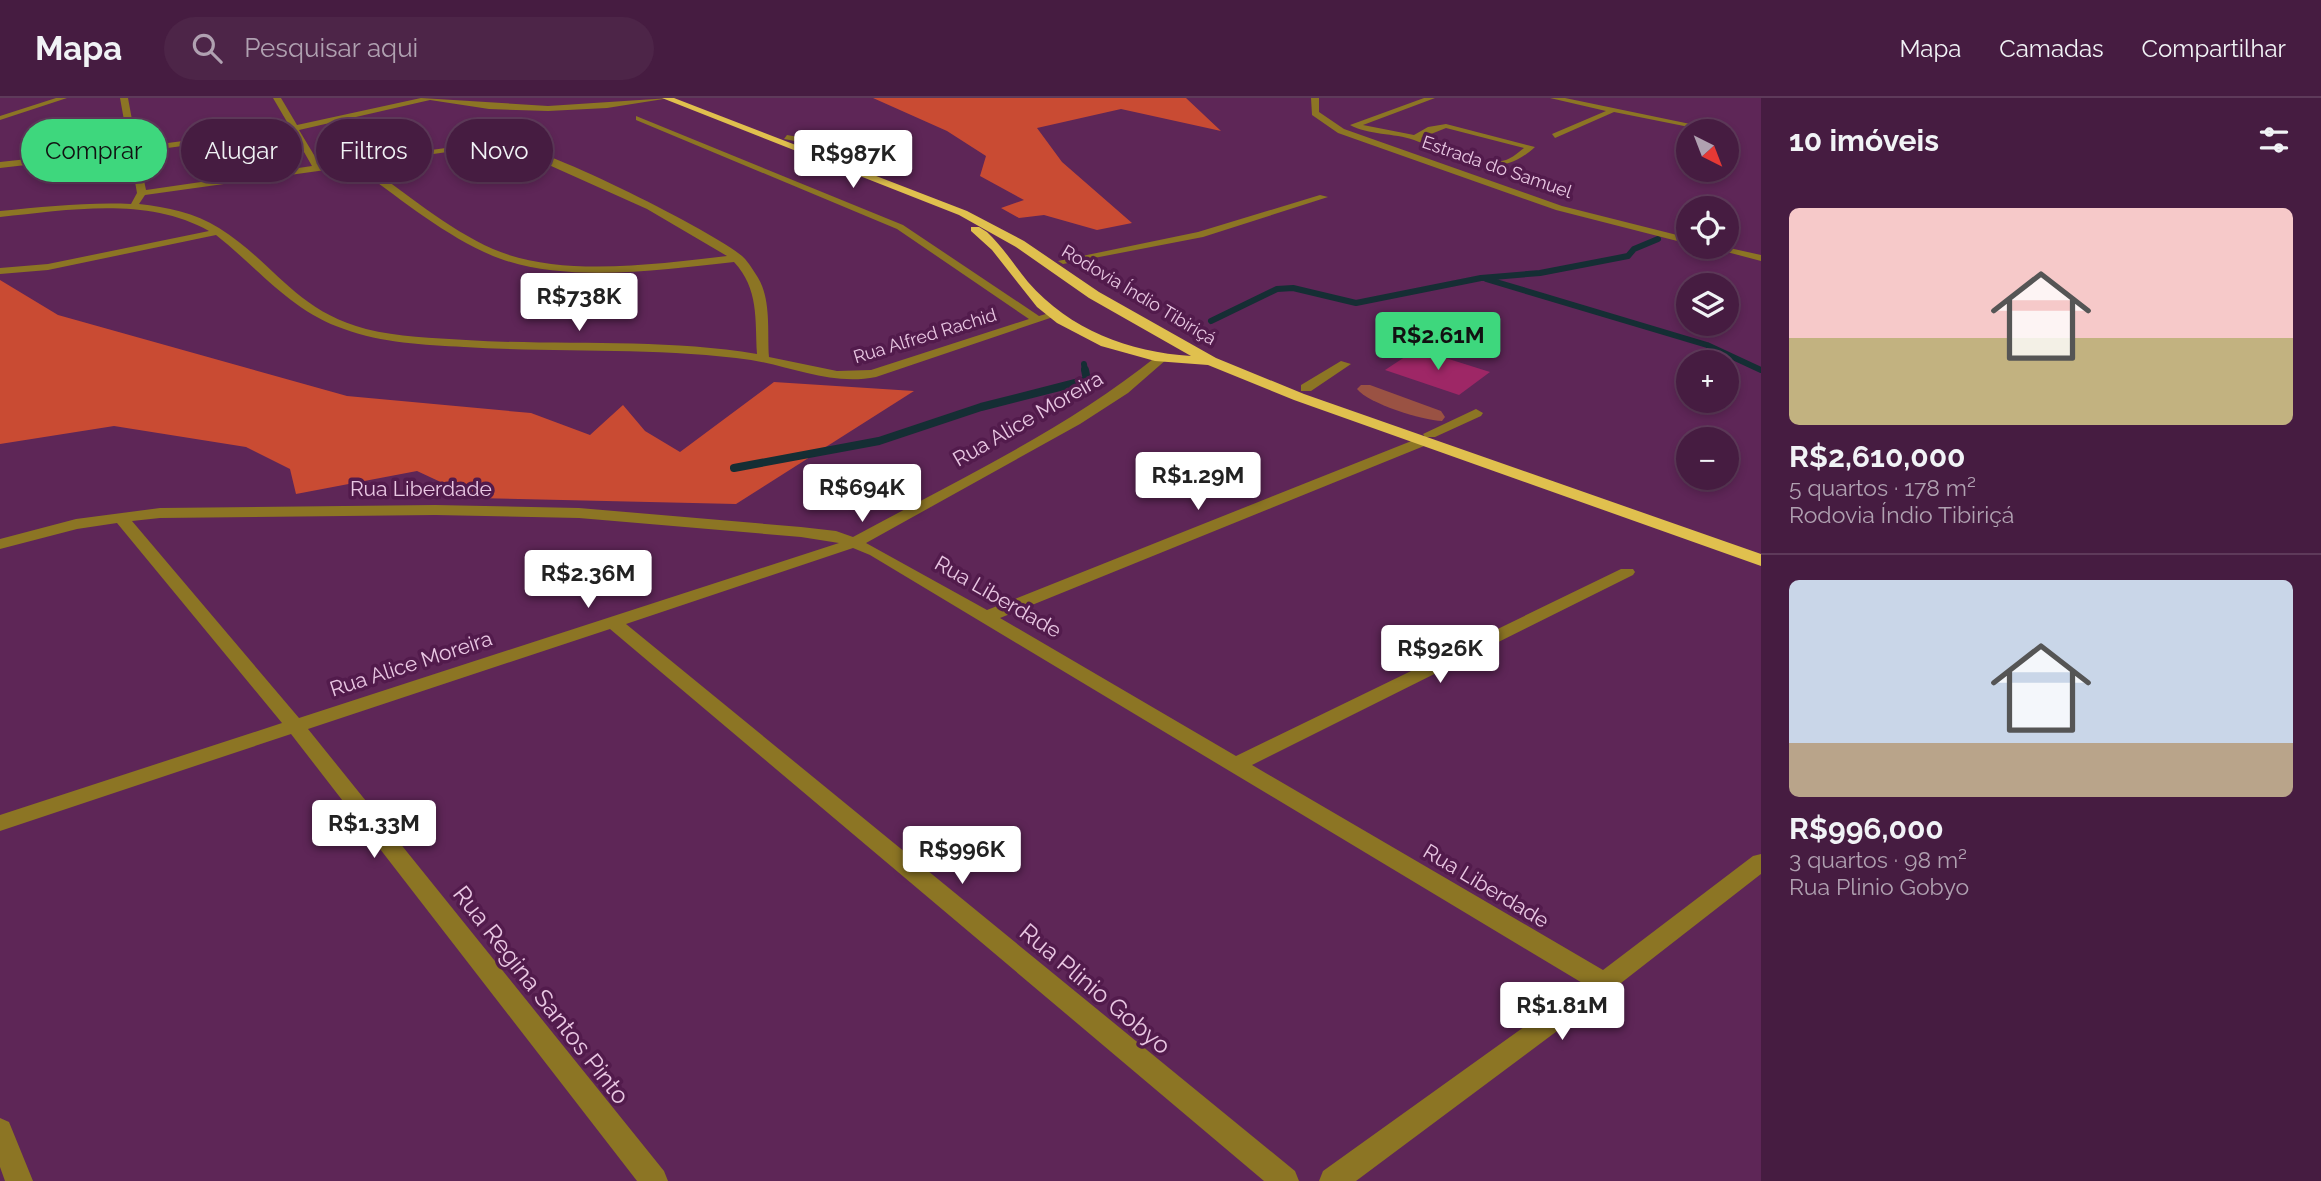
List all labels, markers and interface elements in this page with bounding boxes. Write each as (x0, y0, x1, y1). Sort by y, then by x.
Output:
search box (164, 17, 654, 80)
text: Mapa (35, 29, 122, 68)
icon: search (188, 29, 226, 67)
text: Pesquisar aqui (244, 33, 418, 63)
text: Mapa (1899, 34, 1961, 63)
text: Camadas (1999, 34, 2104, 63)
text: Compartilhar (2142, 34, 2286, 63)
chip: Comprar (21, 119, 167, 182)
chip: Alugar (181, 119, 302, 182)
chip: Filtros (316, 119, 432, 182)
chip: Novo (446, 119, 553, 182)
north arrow (1676, 119, 1740, 182)
map controls (1676, 119, 1739, 490)
icon: filters (2255, 121, 2293, 159)
text: 10 imóveis (1789, 123, 1939, 158)
pin: R$987K (796, 130, 910, 190)
street label: Estrada do Samuel (1419, 131, 1575, 202)
text: R$987K (810, 139, 896, 166)
button: locate (1676, 196, 1739, 259)
street label: Rodovia Índio Tibiriçá (1058, 239, 1221, 349)
icon: home (1978, 253, 2104, 379)
button: layers (1676, 273, 1739, 336)
pin: R$738K (522, 274, 636, 333)
text: R$738K (537, 282, 621, 309)
street label: Rua Alfred Rachid (851, 304, 999, 367)
pin: R$2.61M (1373, 313, 1503, 372)
text: R$2.61M (1391, 321, 1485, 348)
button: + (1676, 350, 1739, 413)
street label: Rua Alice Moreira (948, 365, 1107, 472)
button: − (1676, 427, 1739, 490)
text: R$2,610,000 (1789, 439, 1966, 474)
pin: R$1.29M (1133, 452, 1263, 512)
text: R$1.29M (1152, 461, 1244, 488)
pin: R$694K (805, 464, 919, 524)
text: R$694K (819, 473, 905, 500)
text: 5 quartos · 178 m² (1789, 474, 1976, 501)
street label: Rua Liberdade (350, 476, 492, 501)
text: Rodovia Índio Tibiriçá (1789, 501, 2014, 528)
pin: R$2.36M (523, 550, 653, 610)
street label: Rua Liberdade (931, 550, 1066, 643)
text: R$2.36M (541, 559, 635, 586)
street label: Rua Alice Moreira (327, 625, 495, 702)
icon: home (1978, 625, 2104, 751)
pin: R$926K (1383, 626, 1497, 685)
text: R$926K (1397, 634, 1483, 661)
pin: R$1.33M (309, 800, 439, 860)
text: R$1.33M (328, 809, 420, 836)
text: R$996,000 (1789, 811, 1944, 846)
pin: R$996K (905, 826, 1019, 886)
text: R$996K (919, 835, 1005, 862)
street label: Rua Liberdade (1419, 838, 1554, 933)
text: 3 quartos · 98 m² (1789, 846, 1967, 873)
text: Rua Plinio Gobyo (1789, 873, 1969, 900)
street label: Rua Regina Santos Pinto (447, 880, 636, 1110)
street label: Rua Plinio Gobyo (1014, 917, 1177, 1060)
pin: R$1.81M (1497, 982, 1627, 1042)
text: R$1.81M (1516, 991, 1608, 1018)

